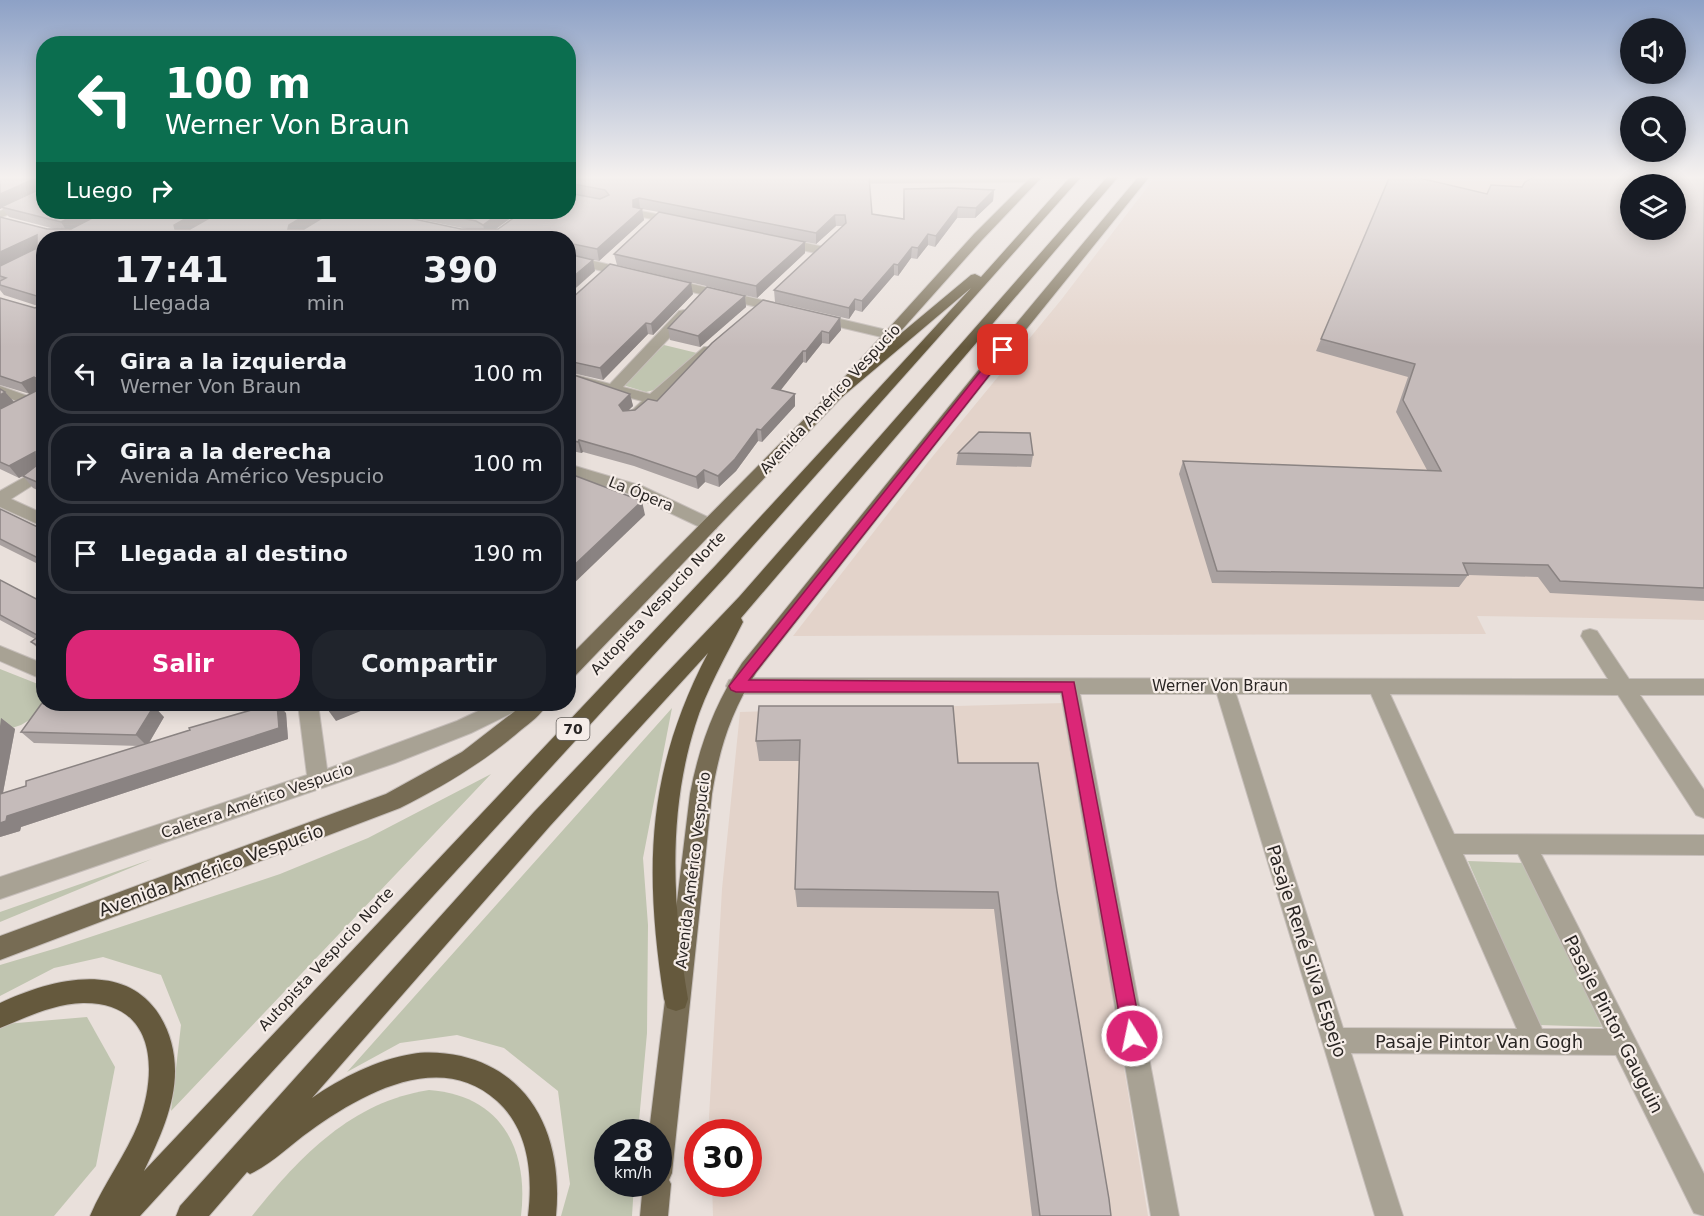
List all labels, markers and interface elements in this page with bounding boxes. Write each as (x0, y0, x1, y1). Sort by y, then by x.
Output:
map controls (1620, 18, 1686, 240)
button: sound (1620, 18, 1686, 84)
text: 100 m (165, 59, 311, 108)
icon: left (66, 60, 144, 138)
button: search (1620, 96, 1686, 162)
text: Werner Von Braun (165, 109, 410, 140)
icon: right (145, 174, 178, 207)
button: layers (1620, 174, 1686, 240)
text: Luego (66, 178, 133, 203)
text: 17:41 (114, 249, 229, 290)
text: 1 (313, 249, 338, 290)
text: 390 (423, 249, 498, 290)
text: Llegada (132, 291, 211, 315)
text: min (307, 291, 345, 315)
text: m (451, 291, 470, 315)
street label: Avenida Américo Vespucio (756, 320, 904, 478)
pin (977, 324, 1028, 375)
icon: arrive (986, 333, 1019, 366)
text: Gira a la izquierda (120, 349, 347, 374)
icon: left (69, 357, 102, 390)
text: 100 m (473, 361, 543, 386)
text: Werner Von Braun (120, 374, 301, 398)
text: Gira a la derecha (120, 439, 332, 464)
icon: right (69, 447, 102, 480)
text: 100 m (473, 451, 543, 476)
text: Avenida Américo Vespucio (120, 464, 384, 488)
street label: La Ópera (606, 472, 676, 515)
street label: Autopista Vespucio Norte (587, 528, 729, 678)
icon: arrive (69, 537, 102, 570)
text: Llegada al destino (120, 541, 348, 566)
text: 190 m (473, 541, 543, 566)
button: Salir (66, 630, 300, 699)
button: Compartir (312, 630, 546, 699)
street label: Werner Von Braun (1152, 677, 1288, 695)
road number: 70 (556, 718, 590, 740)
street label: Caletera Américo Vespucio (159, 760, 355, 842)
street label: Avenida Américo Vespucio (672, 771, 714, 969)
street label: Avenida Américo Vespucio (96, 819, 326, 921)
street label: Pasaje René Silva Espejo (1263, 842, 1351, 1060)
street label: Autopista Vespucio Norte (255, 884, 397, 1034)
street label: Pasaje Pintor Gauguin (1560, 931, 1668, 1117)
position arrow (1100, 1004, 1164, 1068)
street label: Pasaje Pintor Van Gogh (1375, 1031, 1583, 1052)
speed limit sign: 30 (684, 1119, 762, 1197)
text: 28 (612, 1133, 654, 1168)
text: km/h (614, 1164, 652, 1182)

